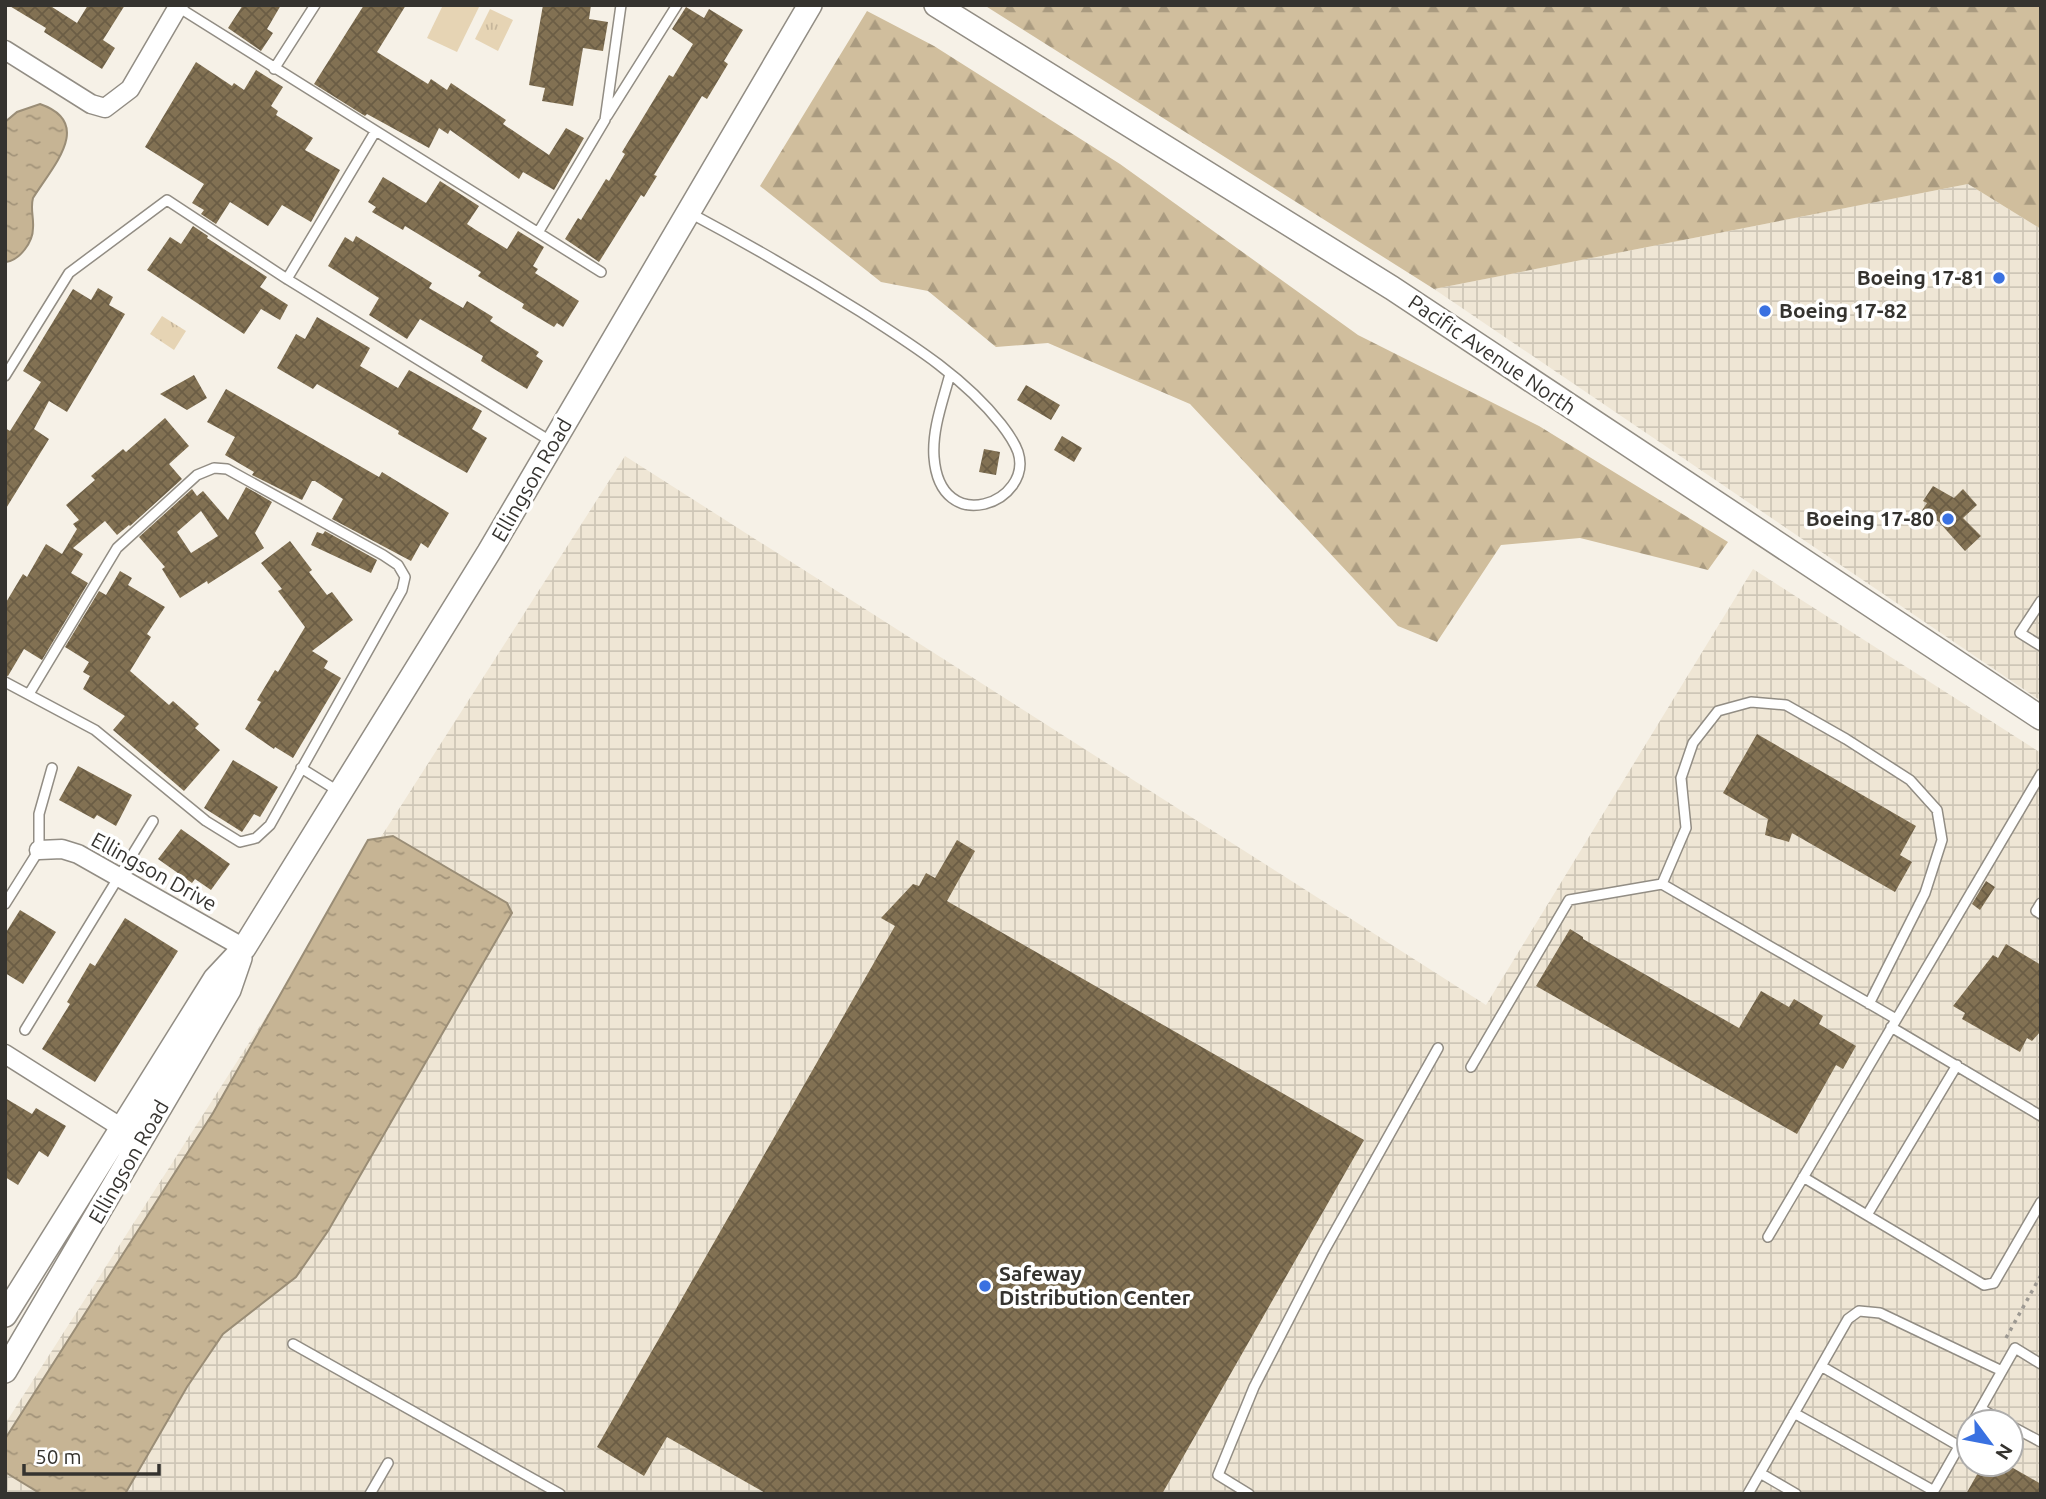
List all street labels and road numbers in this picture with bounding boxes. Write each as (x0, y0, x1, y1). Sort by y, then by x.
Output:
street label: Pacific Avenue North (1404, 289, 1581, 419)
street label: Ellingson Road (486, 414, 576, 545)
street label: Ellingson Drive (88, 827, 221, 916)
street label: Ellingson Road (83, 1096, 173, 1227)

